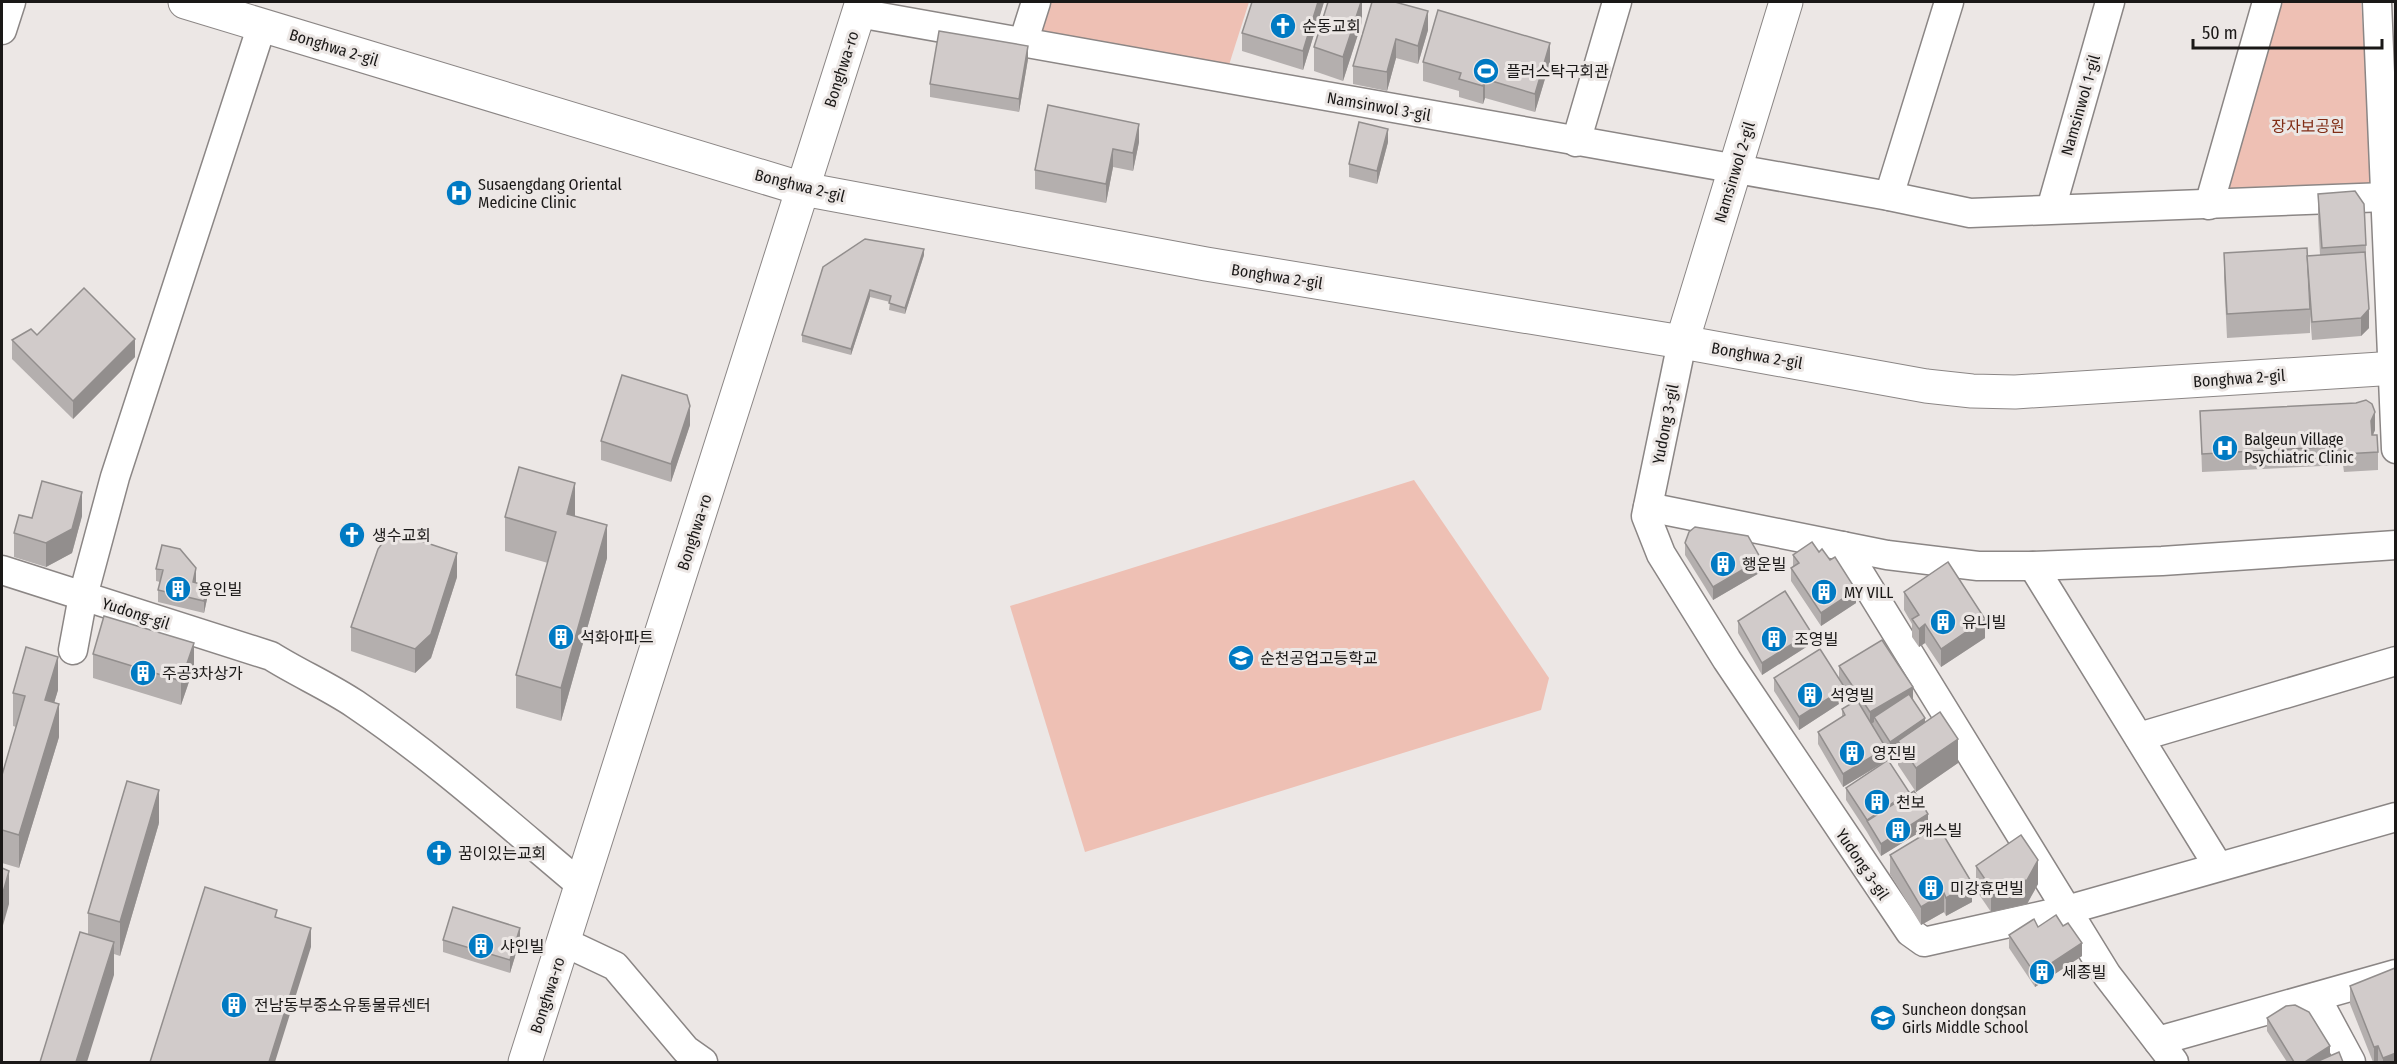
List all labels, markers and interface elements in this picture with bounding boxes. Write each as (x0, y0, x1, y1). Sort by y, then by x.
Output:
church icon: 순동교회 (1268, 11, 1298, 41)
scale bar (2193, 12, 2382, 50)
place label: 순동교회 (1302, 17, 1361, 36)
text: 50 m (2202, 22, 2238, 44)
street label: Bonghwa 2-gil (287, 25, 381, 70)
street label: Bonghwa-ro (820, 29, 863, 110)
street label: Namsinwol 1-gil (2057, 53, 2104, 158)
sports icon: 플러스탁구회관 (1471, 56, 1501, 86)
place label: 플러스탁구회관 (1506, 62, 1609, 81)
street label: Namsinwol 3-gil (1326, 88, 1432, 125)
park label: 장자보공원 (2271, 117, 2345, 136)
street label: Namsinwol 2-gil (1710, 119, 1759, 225)
street label: Bonghwa 2-gil (753, 165, 847, 206)
place label: Susaengdang Oriental Medicine Clinic (478, 175, 622, 212)
hospital icon: Susaengdang Oriental Medicine Clinic (444, 178, 474, 208)
street label: Bonghwa 2-gil (1230, 260, 1324, 293)
street label: Bonghwa 2-gil (1710, 338, 1804, 373)
street label: Bonghwa 2-gil (2192, 366, 2286, 391)
street label: Yudong 3-gil (1648, 382, 1683, 466)
place label: Balgeun Village Psychiatric Clinic (2244, 430, 2354, 467)
hospital icon: Balgeun Village Psychiatric Clinic (2210, 433, 2240, 463)
street label: Bonghwa-ro (673, 492, 716, 573)
church icon: 생수교회 (337, 520, 367, 550)
place label: 생수교회 (372, 526, 431, 545)
building icon: 행운빌 (1708, 549, 1738, 579)
place label: 행운빌 (1742, 555, 1786, 574)
building icon: 용인빌 (163, 574, 193, 604)
building icon: MY VILL (1809, 577, 1839, 607)
place label: 용인빌 (198, 580, 242, 599)
place label: MY VILL (1844, 583, 1893, 602)
street label: Yudong-gil (100, 594, 172, 633)
building icon: 유니빌 (1928, 607, 1958, 637)
place label: 유니빌 (1962, 613, 2006, 632)
building icon: 석화아파트 (546, 622, 576, 652)
building icon: 조영빌 (1759, 624, 1789, 654)
place label: 석화아파트 (580, 628, 654, 647)
place label: 조영빌 (1794, 630, 1838, 649)
school or university icon: 순천공업고등학교 (1226, 643, 1256, 673)
place label: 순천공업고등학교 (1260, 649, 1378, 668)
building icon: 주공3차상가 (128, 658, 158, 688)
place label: 주공3차상가 (162, 664, 243, 683)
building icon: 석영빌 (1795, 680, 1825, 710)
place label: 석영빌 (1830, 686, 1874, 705)
building icon: 영진빌 (1837, 738, 1867, 768)
place label: 영진빌 (1872, 744, 1916, 763)
building icon: 천보 (1862, 787, 1892, 817)
place label: 천보 (1896, 793, 1925, 812)
building icon: 캐스빌 (1883, 815, 1913, 845)
place label: 캐스빌 (1918, 821, 1962, 840)
street label: Yudong 3-gil (1832, 825, 1893, 903)
church icon: 꿈이있는교회 (424, 838, 454, 868)
place label: 꿈이있는교회 (458, 844, 546, 863)
building icon: 미강휴먼빌 (1916, 873, 1946, 903)
place label: 미강휴먼빌 (1950, 879, 2024, 898)
building icon: 샤인빌 (466, 931, 496, 961)
place label: 샤인빌 (500, 937, 544, 956)
street label: Bonghwa-ro (526, 955, 569, 1036)
building icon: 세종빌 (2027, 957, 2057, 987)
place label: 세종빌 (2062, 963, 2106, 982)
building icon: 전남동부중소유통물류센터 (219, 990, 249, 1020)
place label: 전남동부중소유통물류센터 (254, 996, 431, 1015)
place label: Suncheon dongsan Girls Middle School (1902, 1000, 2028, 1037)
school or university icon: Suncheon dongsan Girls Middle School (1868, 1003, 1898, 1033)

